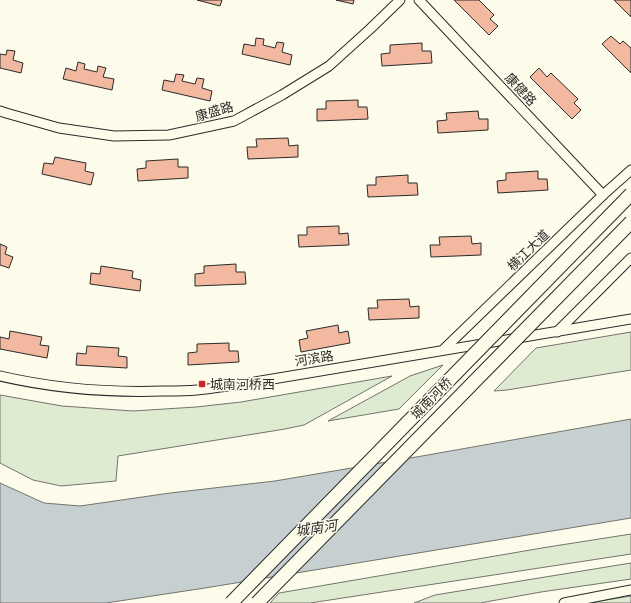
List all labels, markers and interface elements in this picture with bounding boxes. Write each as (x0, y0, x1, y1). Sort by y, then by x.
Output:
street label: 康健路 (501, 69, 540, 109)
street label: 康盛路 (193, 98, 235, 125)
street label: 横江大道 (504, 226, 553, 275)
street label: 河滨路 (293, 347, 335, 370)
street label: 城南河桥 (407, 374, 456, 423)
place label: 城南河桥西 (210, 376, 275, 393)
marker: 城南河桥西 (197, 379, 207, 389)
water label: 城南河 (294, 516, 341, 540)

